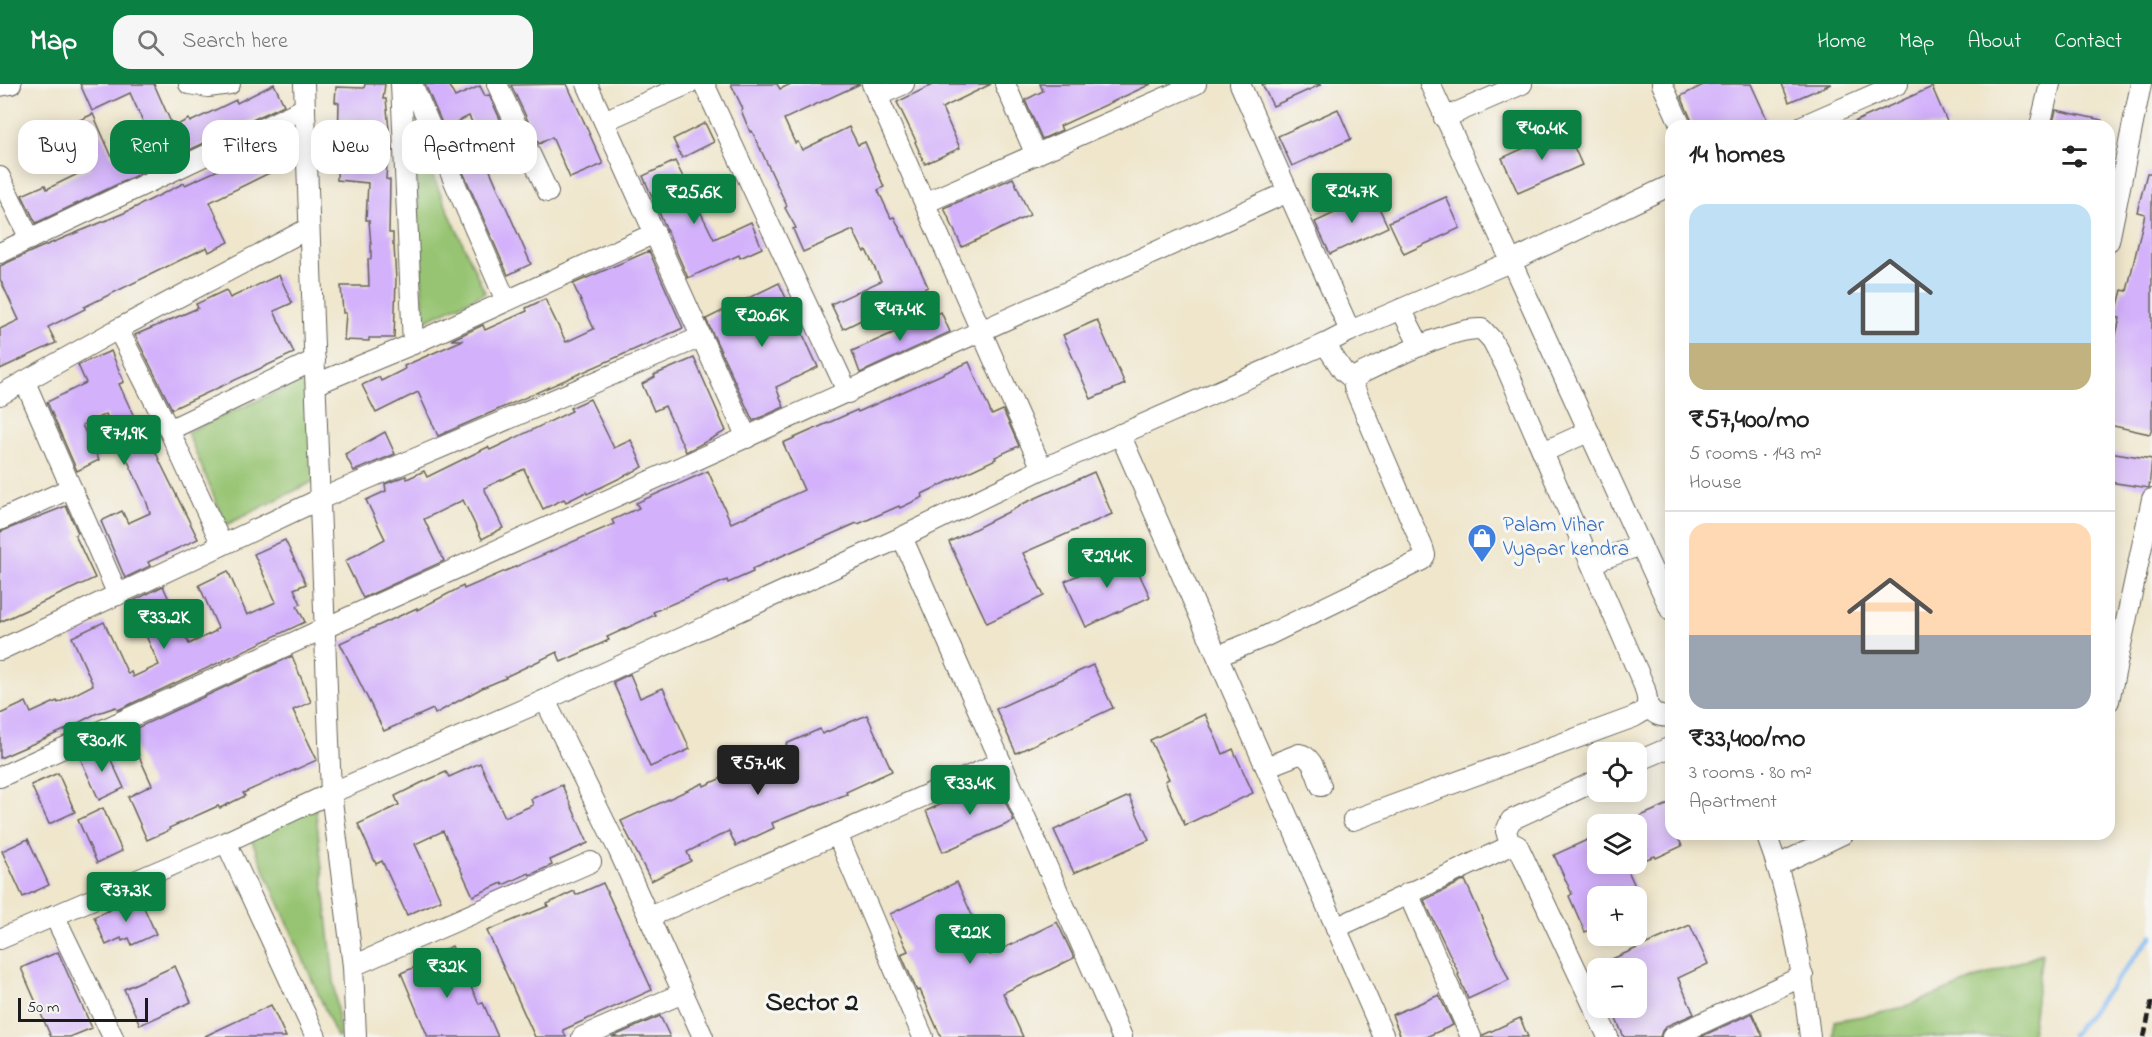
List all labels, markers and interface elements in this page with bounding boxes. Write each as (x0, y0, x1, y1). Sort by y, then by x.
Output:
search box (113, 15, 533, 69)
text: Map (30, 22, 77, 63)
icon: search (134, 26, 167, 59)
text: Search here (182, 26, 288, 58)
text: Home (1817, 27, 1866, 57)
text: Map (1899, 27, 1934, 57)
text: About (1967, 27, 2021, 57)
text: Contact (2054, 27, 2122, 57)
pin: ₹40.4K (1493, 110, 1591, 161)
text: ₹40.4K (1517, 115, 1567, 144)
chip: Buy (18, 120, 98, 174)
chip: Rent (110, 120, 190, 174)
chip: Filters (202, 120, 299, 174)
chip: New (311, 120, 390, 174)
chip: Apartment (402, 120, 537, 174)
text: 14 homes (1689, 137, 1785, 175)
icon: filters (2058, 140, 2091, 173)
pin: ₹24.7K (1303, 173, 1401, 224)
pin: ₹25.6K (645, 174, 743, 225)
text: ₹24.7K (1326, 178, 1378, 207)
text: ₹25.6K (666, 179, 722, 208)
icon: home (1836, 243, 1944, 351)
pin: ₹47.4K (851, 291, 949, 342)
text: ₹47.4K (875, 296, 925, 325)
pin: ₹20.6K (713, 297, 811, 348)
text: ₹20.6K (735, 302, 789, 331)
text: ₹57,400/mo (1689, 402, 1810, 440)
pin: ₹71.9K (75, 415, 173, 466)
text: ₹71.9K (101, 420, 147, 449)
text: 5 rooms · 143 m² (1689, 440, 1822, 469)
text: House (1689, 469, 1742, 498)
place label: Palam Vihar Vyapar kendra (1502, 511, 1629, 567)
shop icon: Palam Vihar Vyapar kendra (1466, 522, 1498, 564)
pin: ₹29.4K (1058, 538, 1156, 589)
text: ₹29.4K (1082, 543, 1132, 572)
icon: home (1836, 562, 1944, 670)
pin: ₹33.2K (115, 599, 213, 650)
text: ₹33.2K (138, 604, 190, 633)
text: ₹33,400/mo (1689, 721, 1805, 759)
pin: ₹30.1K (53, 722, 151, 773)
text: ₹30.1K (77, 727, 127, 756)
map controls (1587, 742, 1647, 1018)
button: locate (1587, 742, 1647, 802)
pin: ₹57.4K (709, 745, 807, 796)
text: ₹57.4K (731, 750, 785, 779)
text: 3 rooms · 80 m² (1689, 759, 1812, 788)
pin: ₹33.4K (921, 765, 1019, 816)
text: ₹33.4K (945, 770, 995, 799)
text: Apartment (1689, 788, 1777, 817)
button: layers (1587, 814, 1647, 874)
pin: ₹37.3K (77, 872, 175, 923)
text: ₹37.3K (101, 877, 151, 906)
button: + (1587, 886, 1647, 946)
pin: ₹22K (934, 914, 1006, 965)
text: ₹22K (949, 919, 991, 948)
pin: ₹32K (411, 948, 483, 999)
text: ₹32K (427, 953, 467, 982)
button: − (1587, 958, 1647, 1018)
district label: Sector 2 (765, 984, 859, 1023)
scale bar (18, 995, 148, 1022)
text: 50 m (27, 996, 59, 1020)

